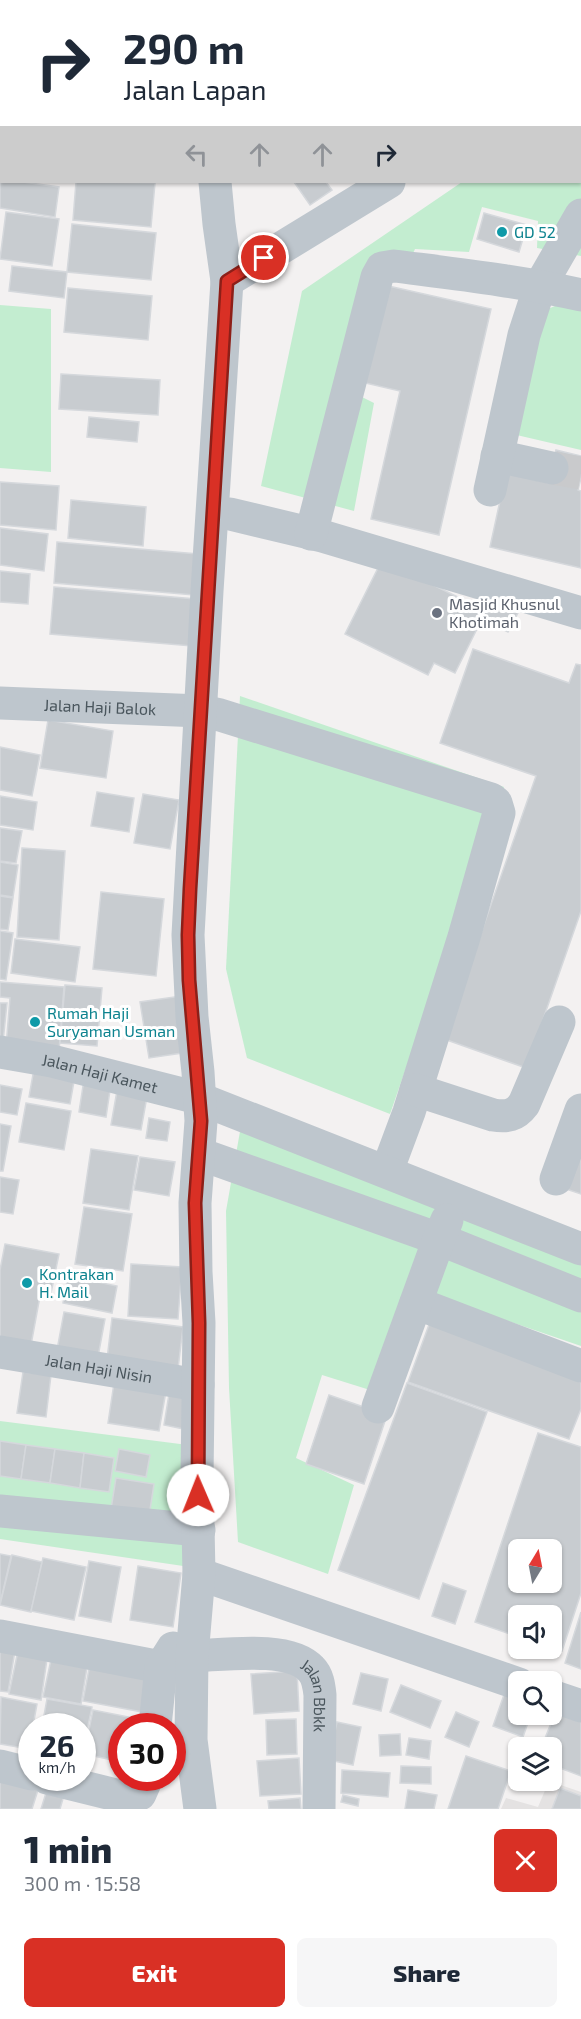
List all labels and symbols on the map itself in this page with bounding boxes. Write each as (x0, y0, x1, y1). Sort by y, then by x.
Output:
place label: GD 52 (514, 222, 556, 241)
marker: GD 52 (495, 225, 509, 239)
pin (238, 232, 289, 283)
place label: Masjid Khusnul Khotimah (449, 594, 560, 631)
marker: Masjid Khusnul Khotimah (430, 606, 444, 620)
street label: Jalan Haji Balok (43, 695, 157, 718)
place label: Rumah Haji Suryaman Usman (47, 1003, 175, 1040)
marker: Rumah Haji Suryaman Usman (28, 1015, 42, 1029)
street label: Jalan Haji Kamet (40, 1049, 160, 1096)
place label: Kontrakan H. Mail (39, 1264, 114, 1301)
marker: Kontrakan H. Mail (20, 1276, 34, 1290)
street label: Jalan Haji Nisin (44, 1350, 154, 1386)
position arrow (166, 1463, 230, 1527)
north arrow (508, 1539, 562, 1593)
street label: Jalan Bbkk (298, 1654, 330, 1732)
speed limit sign: 30 (108, 1713, 186, 1791)

